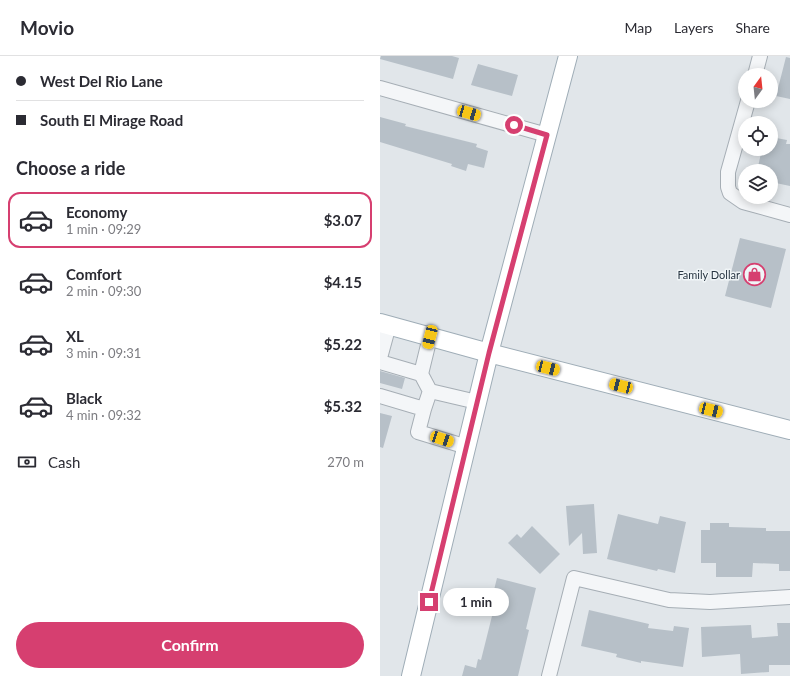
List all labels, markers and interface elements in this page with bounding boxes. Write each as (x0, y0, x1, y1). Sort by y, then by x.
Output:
text: Movio (20, 16, 74, 39)
text: Map (624, 19, 652, 36)
text: Layers (674, 19, 714, 36)
text: Share (736, 19, 770, 36)
north arrow (738, 68, 778, 108)
map controls (738, 68, 778, 204)
text: West Del Rio Lane (40, 72, 163, 90)
car (456, 104, 482, 122)
text: South El Mirage Road (40, 111, 183, 129)
route start (505, 116, 523, 134)
button: locate (738, 116, 778, 156)
text: Choose a ride (16, 157, 125, 179)
button: layers (738, 164, 778, 204)
icon: car (18, 202, 54, 238)
text: Economy (66, 203, 127, 221)
text: $3.07 (324, 211, 362, 229)
text: 1 min · 09:29 (66, 221, 141, 237)
shop icon: Family Dollar (742, 262, 768, 288)
icon: car (18, 264, 54, 300)
text: Comfort (66, 265, 122, 283)
place label: Family Dollar (677, 268, 740, 281)
text: $4.15 (324, 273, 362, 291)
text: 2 min · 09:30 (66, 283, 141, 299)
car (421, 324, 439, 350)
icon: car (18, 326, 54, 362)
text: XL (66, 327, 84, 345)
text: $5.22 (324, 335, 362, 353)
text: 3 min · 09:31 (66, 345, 141, 361)
car (535, 359, 561, 377)
car (608, 377, 634, 395)
icon: car (18, 388, 54, 424)
text: Black (66, 389, 102, 407)
text: $5.32 (324, 397, 362, 415)
car (698, 401, 724, 419)
text: 4 min · 09:32 (66, 407, 141, 423)
car (429, 430, 455, 448)
icon: cash (16, 451, 38, 473)
text: Cash (48, 453, 80, 471)
text: 270 m (327, 454, 364, 470)
callout: 1 min (443, 588, 509, 616)
route end (420, 593, 438, 611)
text: 1 min (460, 594, 492, 610)
button: Confirm (16, 622, 364, 668)

